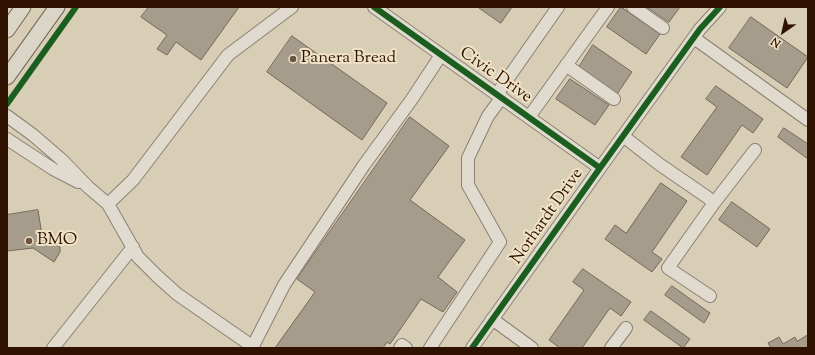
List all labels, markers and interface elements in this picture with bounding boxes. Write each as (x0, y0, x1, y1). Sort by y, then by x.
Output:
north arrow (763, 12, 803, 52)
text: N (768, 33, 784, 51)
street label: Civic Drive (455, 44, 535, 108)
place label: Panera Bread (301, 49, 396, 69)
marker: Panera Bread (288, 54, 298, 64)
street label: Norhardt Drive (507, 165, 589, 269)
place label: BMO (37, 231, 77, 251)
marker: BMO (24, 236, 34, 246)

